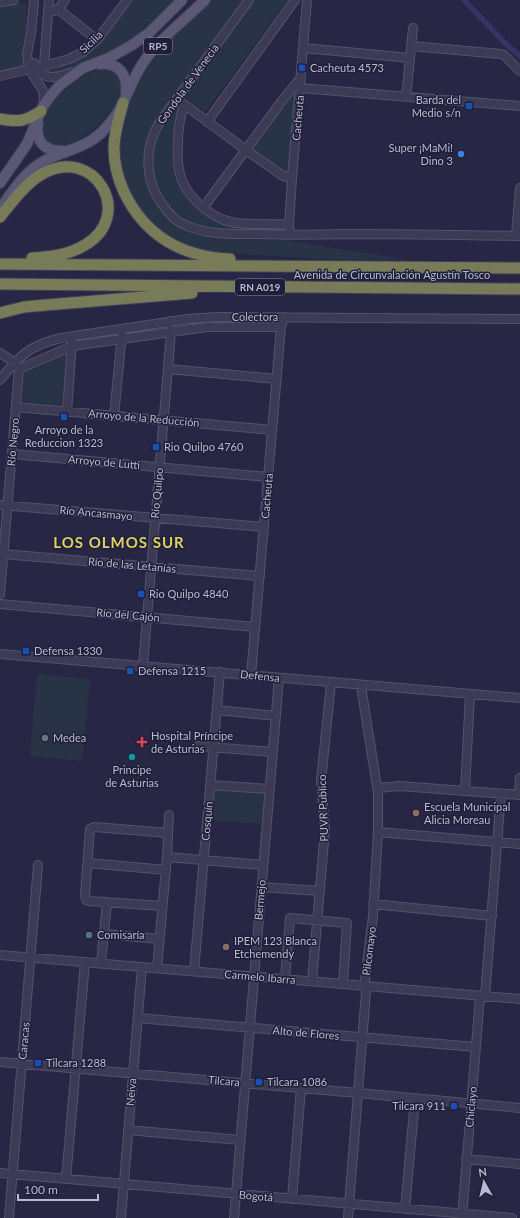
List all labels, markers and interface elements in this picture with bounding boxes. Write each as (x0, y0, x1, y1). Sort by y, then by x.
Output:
street label: Sicilia (76, 28, 105, 56)
road number: RP5 (144, 38, 172, 54)
street label: Gondola de Venecia (154, 41, 221, 126)
place label: Cacheuta 4573 (310, 61, 384, 74)
marker: Cacheuta 4573 (297, 63, 307, 73)
place label: Barda del Medio s/n (412, 93, 461, 119)
street label: Cacheuta (289, 95, 306, 141)
marker: Barda del Medio s/n (464, 101, 474, 111)
place label: Super ¡MaMi! Dino 3 (389, 141, 453, 167)
marker: Super ¡MaMi! Dino 3 (456, 149, 466, 159)
street label: Avenida de Circunvalación Agustín Tosco (294, 268, 490, 281)
road number: RN A019 (235, 279, 285, 295)
street label: Colectora (232, 310, 278, 323)
street label: Arroyo de la Reducción (88, 406, 200, 429)
marker: Arroyo de la Reduccion 1323 (59, 412, 69, 422)
street label: Río Negro (4, 417, 21, 467)
place label: Arroyo de la Reduccion 1323 (25, 423, 103, 449)
place label: Rio Quilpo 4760 (164, 440, 244, 453)
marker: Rio Quilpo 4760 (151, 442, 161, 452)
street label: Arroyo de Lutti (67, 452, 141, 471)
street label: Río Quilpo (148, 467, 165, 519)
street label: Cacheuta (258, 473, 275, 519)
street label: Río Ancasmayo (59, 503, 133, 522)
district label: LOS OLMOS SUR (53, 533, 185, 551)
street label: Río de las Letanías (87, 554, 177, 575)
place label: Rio Quilpo 4840 (149, 587, 229, 600)
marker: Rio Quilpo 4840 (136, 589, 146, 599)
street label: Río del Cajón (96, 605, 160, 624)
place label: Defensa 1330 (34, 644, 103, 657)
marker: Defensa 1330 (21, 646, 31, 656)
place label: Defensa 1215 (138, 664, 206, 677)
marker: Defensa 1215 (125, 666, 135, 676)
street label: Defensa (240, 667, 281, 684)
place label: Hospital Príncipe de Asturias (151, 729, 233, 755)
place label: Medea (53, 731, 86, 744)
marker: Medea (40, 733, 50, 743)
marker: Hospital Príncipe de Asturias (136, 736, 148, 748)
marker: Principe de Asturias (127, 752, 137, 762)
place label: Principe de Asturias (105, 763, 159, 789)
street label: PUVR Publico (315, 774, 330, 842)
place label: Escuela Municipal Alicia Moreau (424, 800, 510, 826)
street label: Cosquín (198, 801, 215, 841)
marker: Escuela Municipal Alicia Moreau (411, 808, 421, 818)
street label: Bermejo (251, 879, 268, 921)
street label: Pilcomayo (359, 926, 378, 976)
place label: Comisaría (97, 928, 145, 941)
marker: Comisaría (84, 930, 94, 940)
place label: IPEM 123 Blanca Etchemendy (234, 934, 317, 960)
marker: IPEM 123 Blanca Etchemendy (221, 942, 231, 952)
street label: Carmelo Ibarra (224, 967, 296, 986)
street label: Caracas (15, 1021, 32, 1060)
street label: Alto de Flores (272, 1023, 340, 1042)
place label: Tilcara 1288 (46, 1056, 106, 1069)
marker: Tilcara 1288 (33, 1058, 43, 1068)
street label: Tilcara (208, 1073, 240, 1088)
place label: Tilcara 1086 (267, 1075, 327, 1088)
marker: Tilcara 1086 (254, 1077, 264, 1087)
street label: Neiva (123, 1078, 138, 1106)
street label: Chiclayo (462, 1086, 479, 1128)
place label: Tilcara 911 (392, 1099, 446, 1112)
marker: Tilcara 911 (449, 1101, 459, 1111)
north arrow (464, 1162, 504, 1202)
text: N (477, 1165, 488, 1179)
scale bar (18, 1176, 98, 1202)
text: 100 m (24, 1182, 58, 1197)
street label: Bogotá (238, 1188, 274, 1203)

